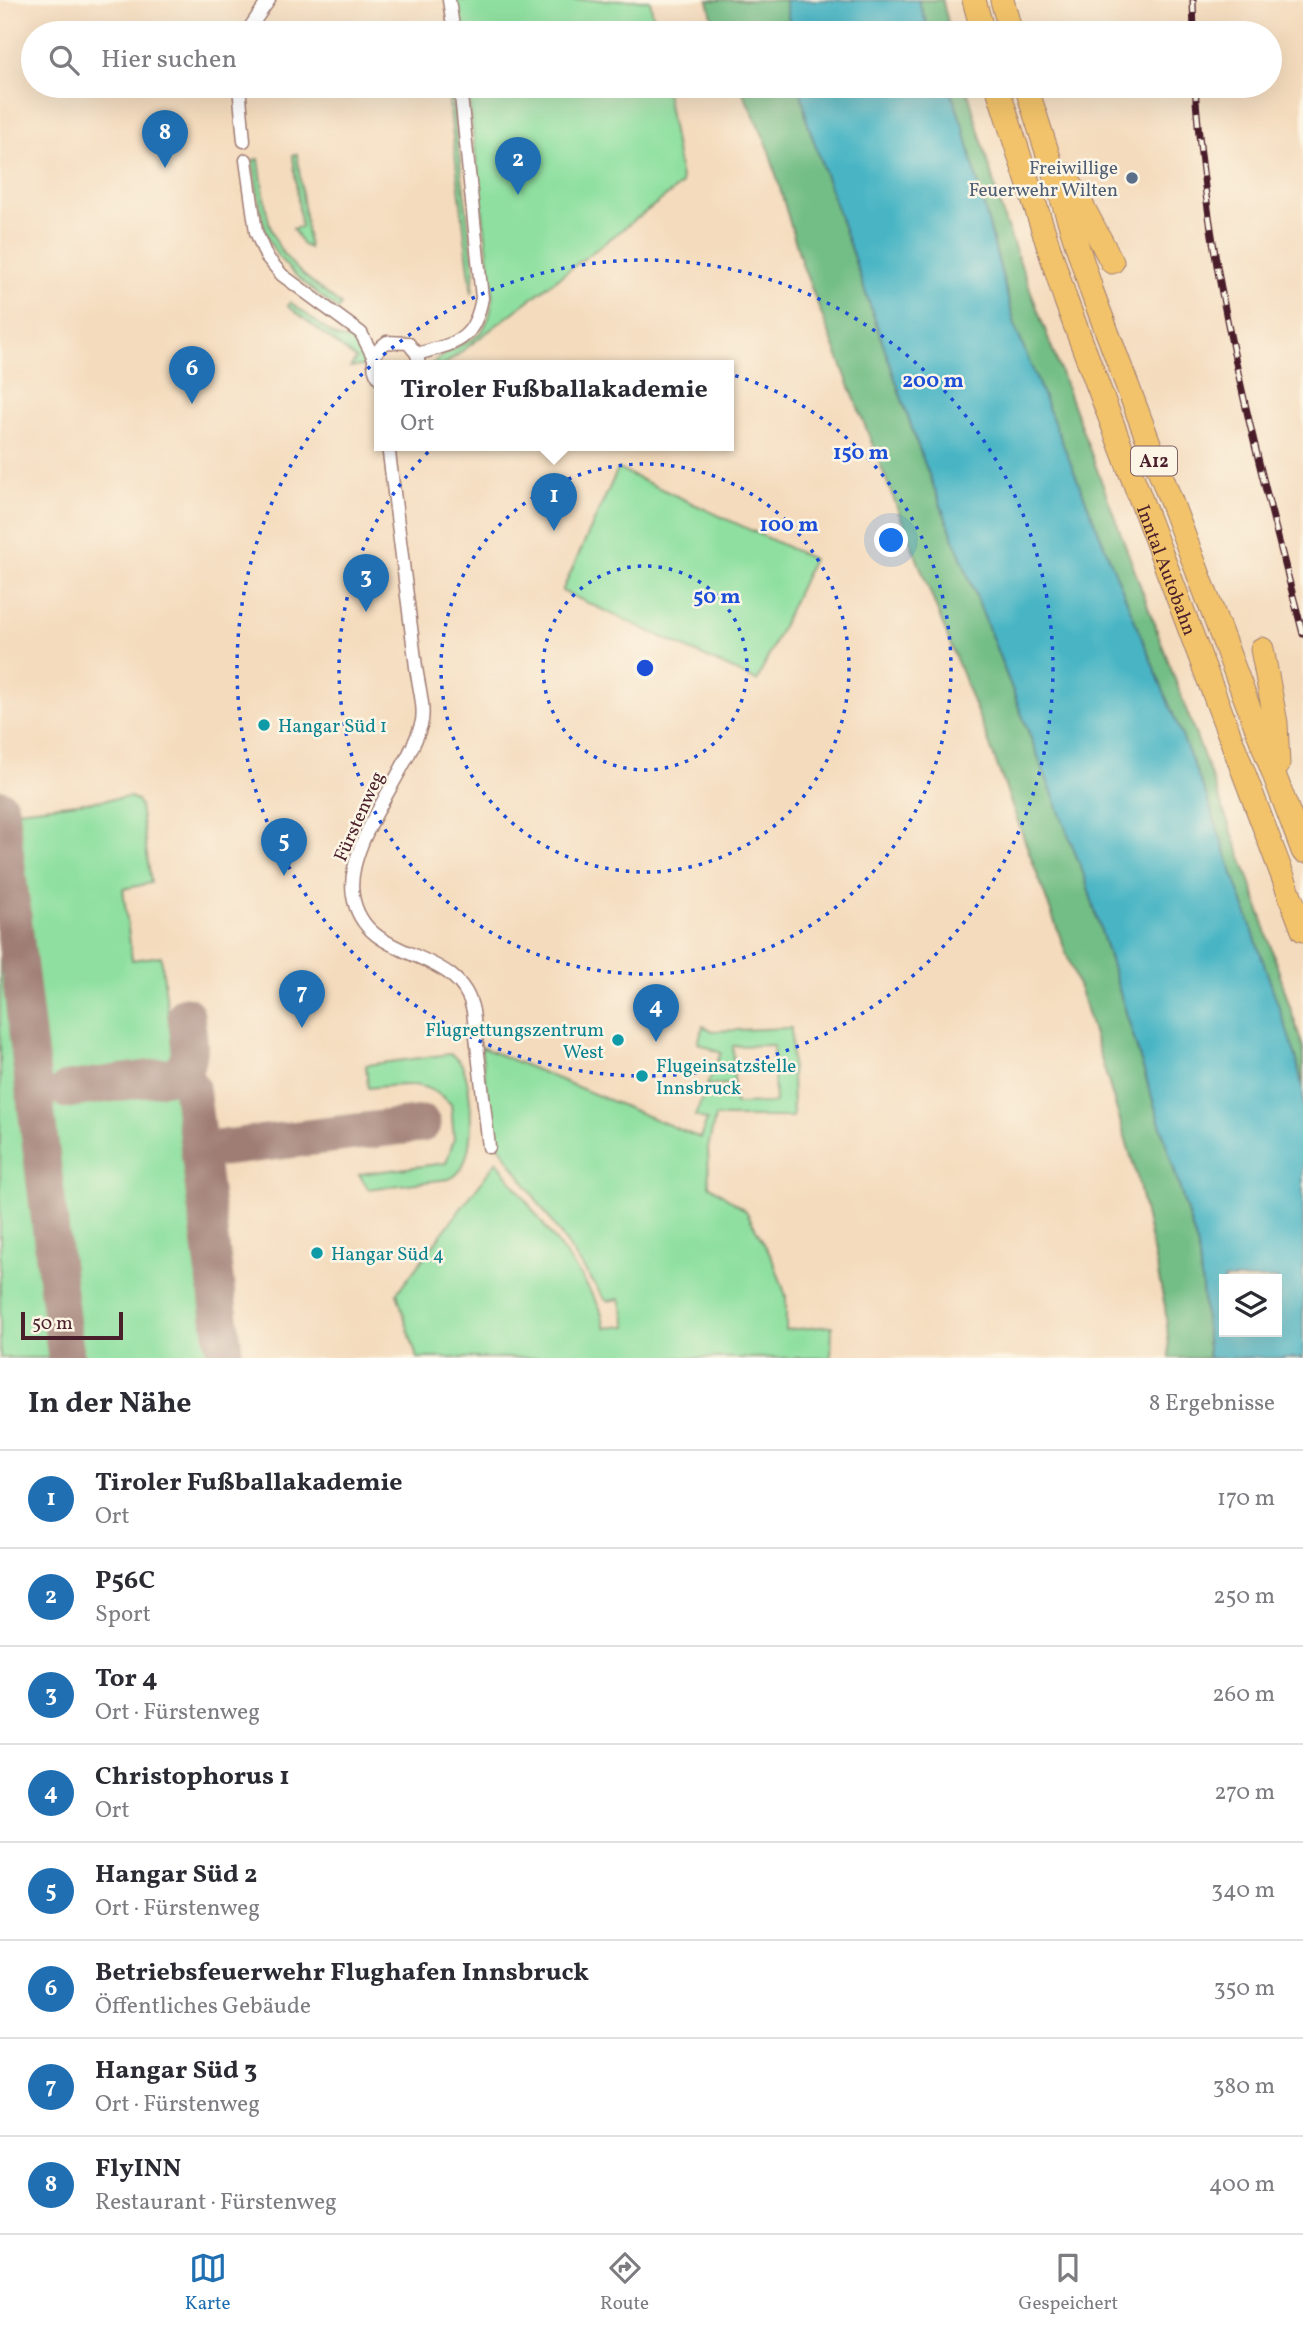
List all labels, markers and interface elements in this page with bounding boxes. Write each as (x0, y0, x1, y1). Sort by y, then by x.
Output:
search box (21, 21, 1282, 98)
icon: search (45, 41, 83, 79)
text: Hier suchen (101, 42, 237, 78)
pin: 8 (142, 110, 188, 168)
pin: 2 (495, 137, 541, 195)
place label: Freiwillige Feuerwehr Wilten (969, 156, 1118, 204)
marker: Freiwillige Feuerwehr Wilten (1124, 170, 1140, 186)
pin: 6 (169, 346, 215, 404)
popup (374, 360, 734, 451)
text: 200 m (902, 367, 964, 396)
text: Tiroler Fußballakademie (400, 372, 708, 408)
text: Ort (400, 408, 435, 440)
text: 150 m (833, 439, 889, 468)
road number: A12 (1131, 447, 1177, 476)
pin: 1 (531, 473, 577, 531)
street label: Inntal Autobahn (1129, 501, 1202, 639)
text: 100 m (759, 511, 819, 540)
your location (874, 523, 908, 557)
pin: 3 (343, 554, 389, 612)
text: 50 m (693, 583, 741, 612)
centre of rings (633, 656, 657, 680)
place label: Hangar Süd 1 (278, 714, 387, 740)
marker: Hangar Süd 1 (256, 717, 272, 733)
street label: Fürstenweg (328, 767, 391, 866)
pin: 5 (261, 818, 307, 876)
pin: 7 (279, 970, 325, 1028)
pin: 4 (633, 984, 679, 1042)
place label: Flugrettungszentrum West (425, 1018, 604, 1066)
marker: Flugrettungszentrum West (610, 1032, 626, 1048)
place label: Flugeinsatzstelle Innsbruck (656, 1054, 796, 1102)
marker: Flugeinsatzstelle Innsbruck (634, 1068, 650, 1084)
place label: Hangar Süd 4 (331, 1242, 444, 1268)
marker: Hangar Süd 4 (309, 1245, 325, 1261)
map controls (1219, 1274, 1282, 1337)
button: layers (1219, 1274, 1282, 1337)
scale bar (21, 1309, 122, 1341)
text: 50 m (32, 1311, 73, 1337)
text: In der Nähe (28, 1383, 192, 1425)
text: 8 Ergebnisse (1149, 1388, 1275, 1420)
text: Tiroler Fußballakademie (95, 1465, 403, 1501)
text: 1 (46, 1483, 56, 1515)
text: 170 m (1217, 1483, 1275, 1515)
text: Ort (95, 1501, 130, 1533)
text: P56C (95, 1563, 155, 1599)
text: 2 (45, 1581, 57, 1613)
text: 250 m (1213, 1581, 1275, 1613)
text: Sport (95, 1599, 151, 1631)
text: Tor 4 (95, 1661, 158, 1697)
text: 3 (45, 1679, 57, 1711)
text: 260 m (1212, 1679, 1275, 1711)
text: Ort · Fürstenweg (95, 1697, 260, 1729)
text: Christophorus 1 (95, 1759, 290, 1795)
text: 4 (44, 1777, 58, 1809)
text: 270 m (1214, 1777, 1275, 1809)
text: Ort (95, 1795, 130, 1827)
text: Hangar Süd 2 (95, 1857, 258, 1893)
text: 5 (45, 1875, 57, 1907)
text: 340 m (1211, 1875, 1275, 1907)
text: Ort · Fürstenweg (95, 1893, 260, 1925)
text: Betriebsfeuerwehr Flughafen Innsbruck (95, 1955, 589, 1991)
text: 6 (45, 1973, 57, 2005)
text: 350 m (1214, 1973, 1275, 2005)
text: Öffentliches Gebäude (95, 1991, 311, 2023)
text: Hangar Süd 3 (95, 2053, 257, 2089)
text: 7 (46, 2071, 57, 2103)
text: 380 m (1213, 2071, 1275, 2103)
text: Ort · Fürstenweg (95, 2089, 260, 2121)
text: FlyINN (95, 2151, 181, 2187)
text: 8 (45, 2169, 57, 2201)
text: 400 m (1209, 2169, 1275, 2201)
text: Restaurant · Fürstenweg (95, 2187, 337, 2219)
tab: Karte (185, 2249, 231, 2317)
tab: Route (600, 2249, 649, 2317)
tab: Gespeichert (1019, 2249, 1118, 2317)

